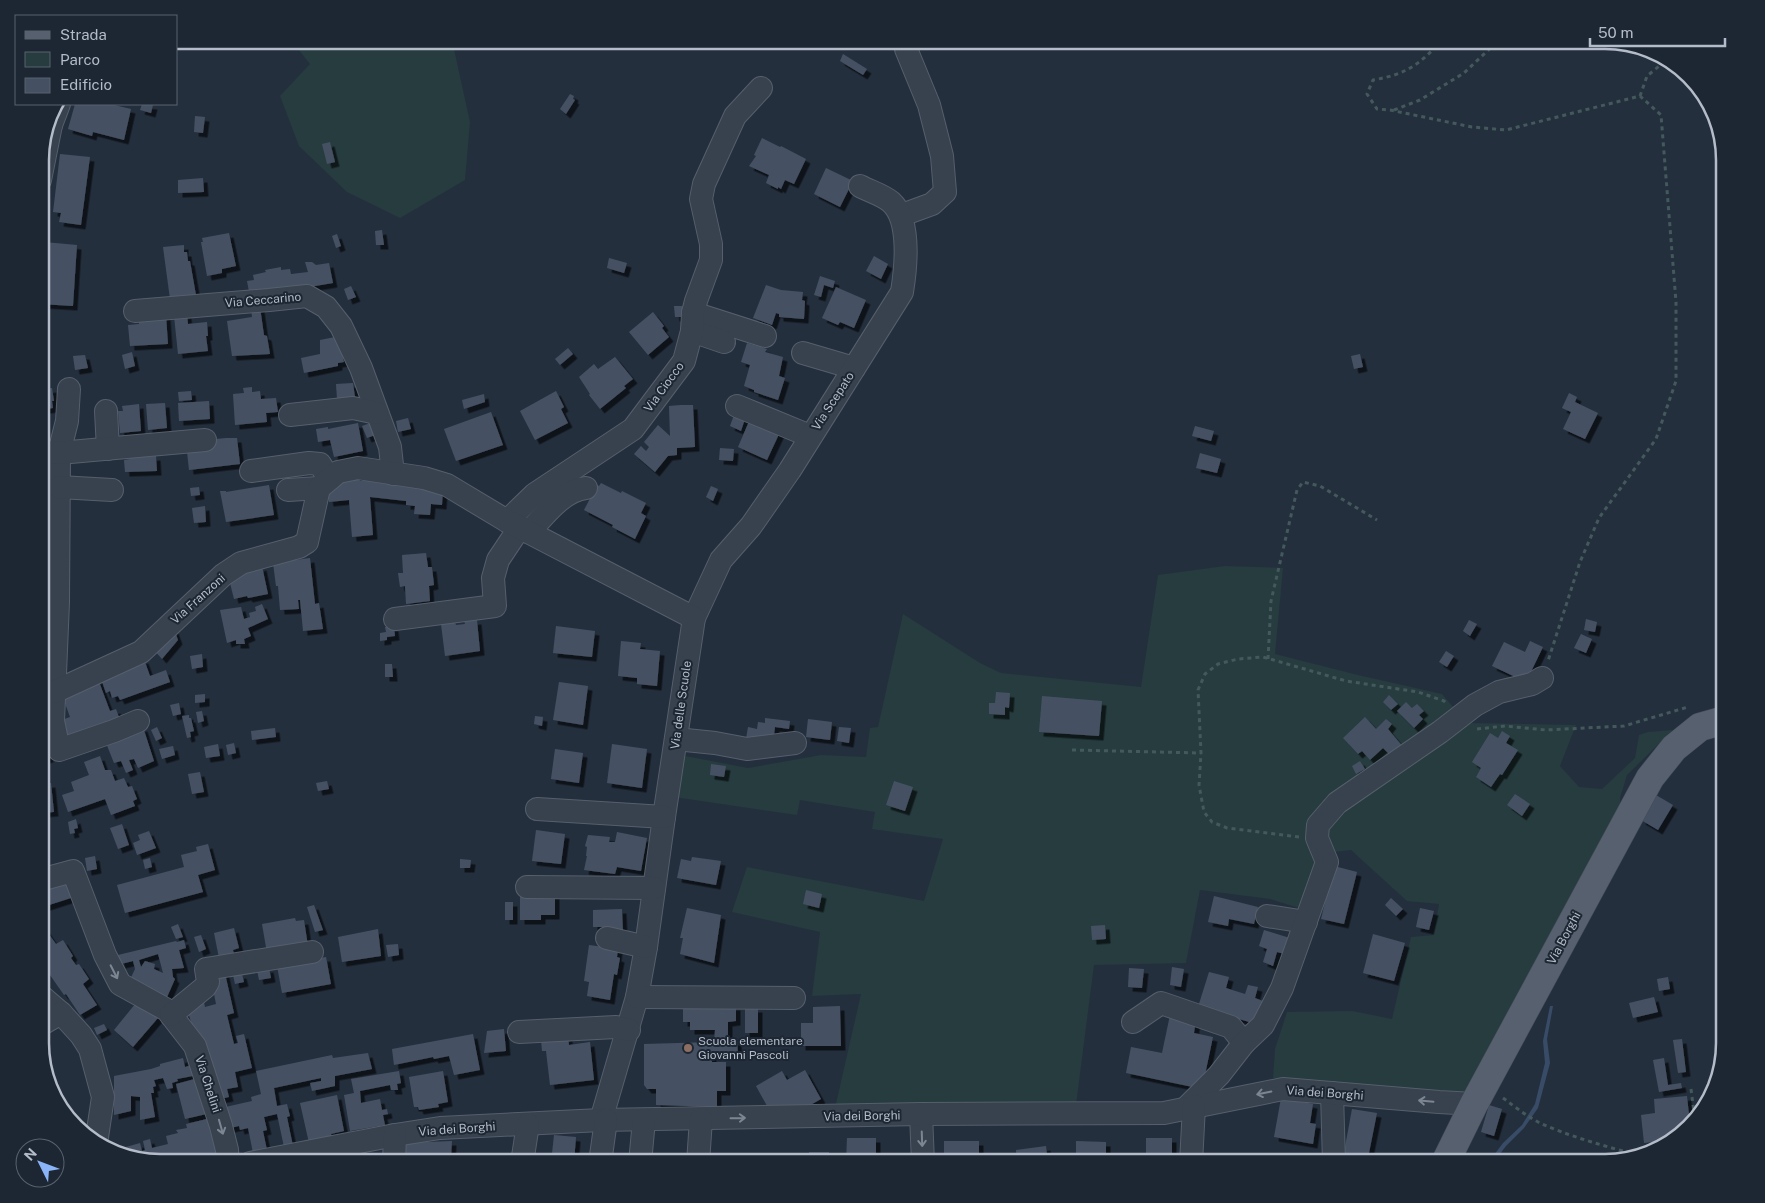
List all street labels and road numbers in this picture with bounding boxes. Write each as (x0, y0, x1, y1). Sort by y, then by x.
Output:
street label: Via Ceccarino (224, 290, 302, 310)
street label: Via Ciocco (641, 359, 687, 415)
street label: Via Scepato (809, 369, 857, 433)
street label: Via Franzoni (168, 571, 228, 627)
street label: Via delle Scuole (668, 660, 694, 750)
street label: Via Borghi (1544, 909, 1584, 967)
street label: Via Chelini (192, 1054, 224, 1114)
street label: Via dei Borghi (1286, 1083, 1364, 1103)
street label: Via dei Borghi (823, 1108, 901, 1124)
street label: Via dei Borghi (418, 1119, 496, 1139)

